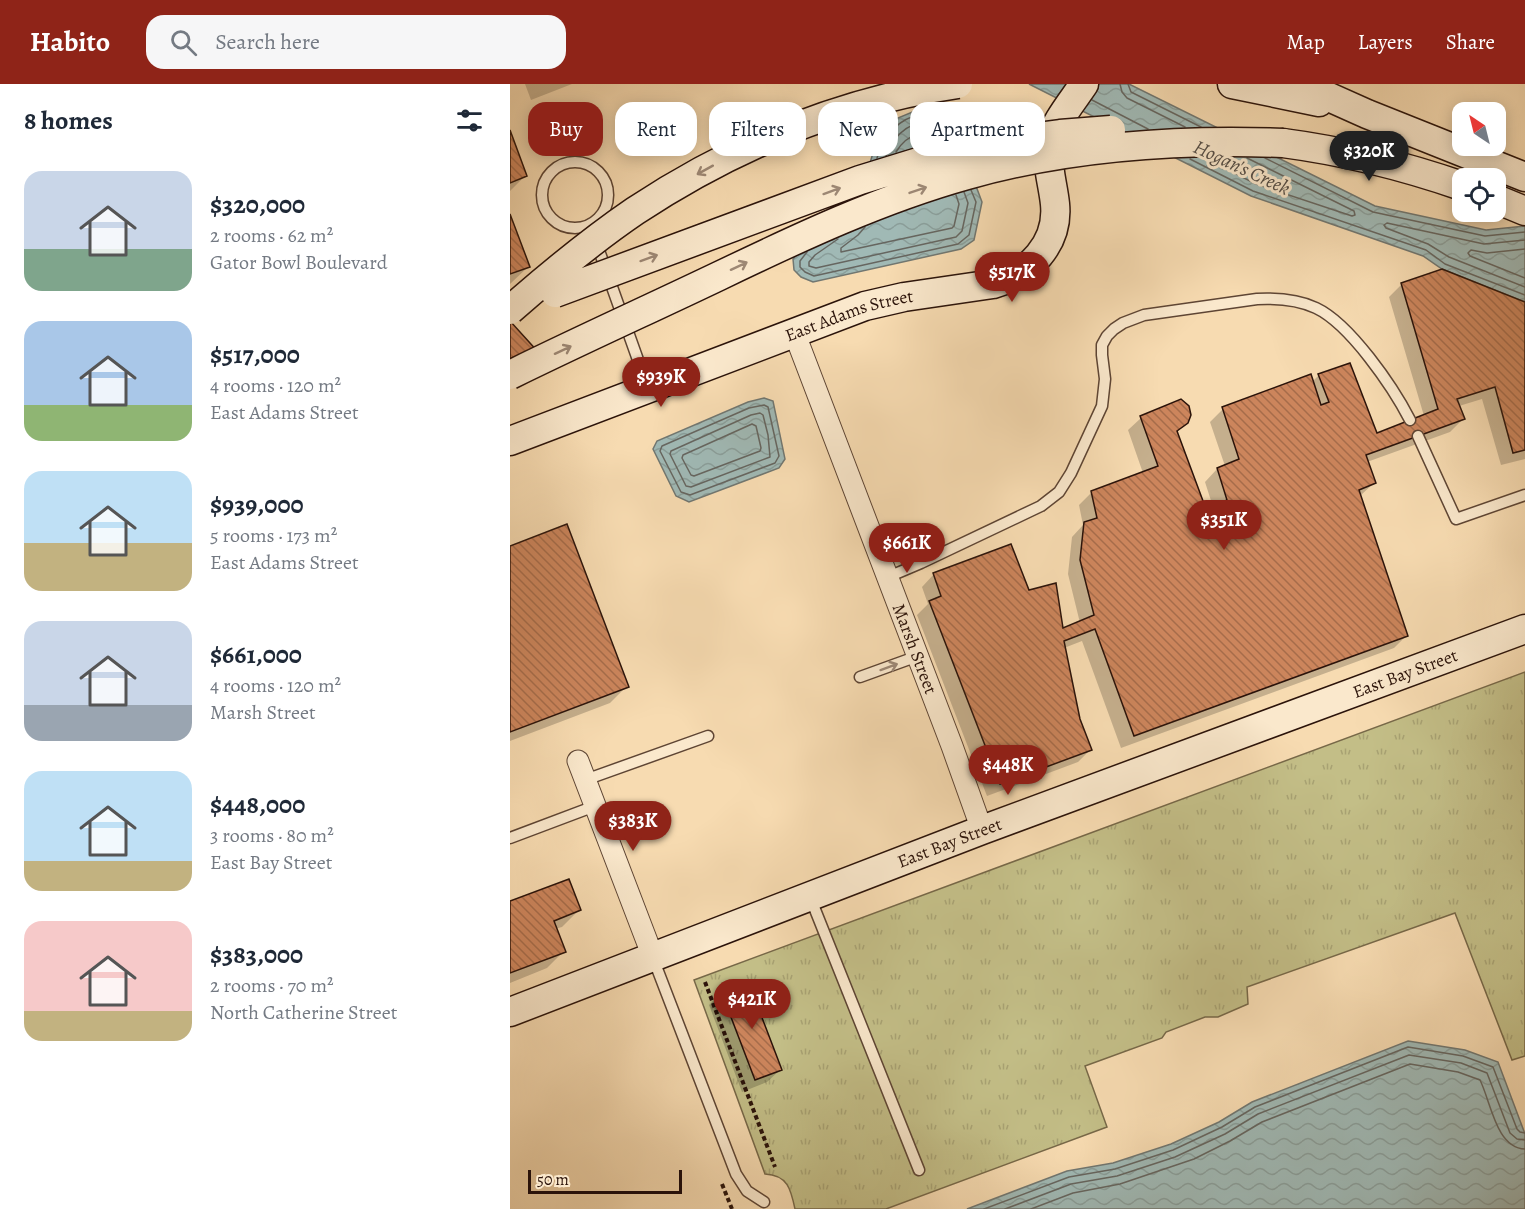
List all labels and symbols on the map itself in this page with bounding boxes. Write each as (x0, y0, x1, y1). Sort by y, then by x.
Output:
north arrow (1452, 102, 1506, 156)
pin: $320K (1327, 131, 1411, 182)
water label: Hogan's Creek (1189, 133, 1295, 202)
one-way arrow (696, 165, 714, 176)
one-way arrow (822, 184, 841, 195)
one-way arrow (908, 184, 927, 195)
one-way arrow (639, 252, 658, 263)
pin: $517K (970, 252, 1054, 303)
one-way arrow (730, 260, 748, 272)
street label: East Adams Street (782, 284, 915, 347)
one-way arrow (553, 343, 571, 355)
pin: $939K (619, 357, 703, 408)
pin: $351K (1182, 500, 1266, 551)
pin: $661K (865, 523, 949, 574)
street label: Marsh Street (887, 600, 943, 697)
street label: East Bay Street (1349, 643, 1461, 704)
one-way arrow (879, 660, 898, 671)
pin: $448K (966, 745, 1050, 796)
pin: $383K (591, 801, 675, 852)
street label: East Bay Street (894, 812, 1005, 874)
pin: $421K (710, 979, 794, 1030)
scale bar (528, 1167, 682, 1194)

